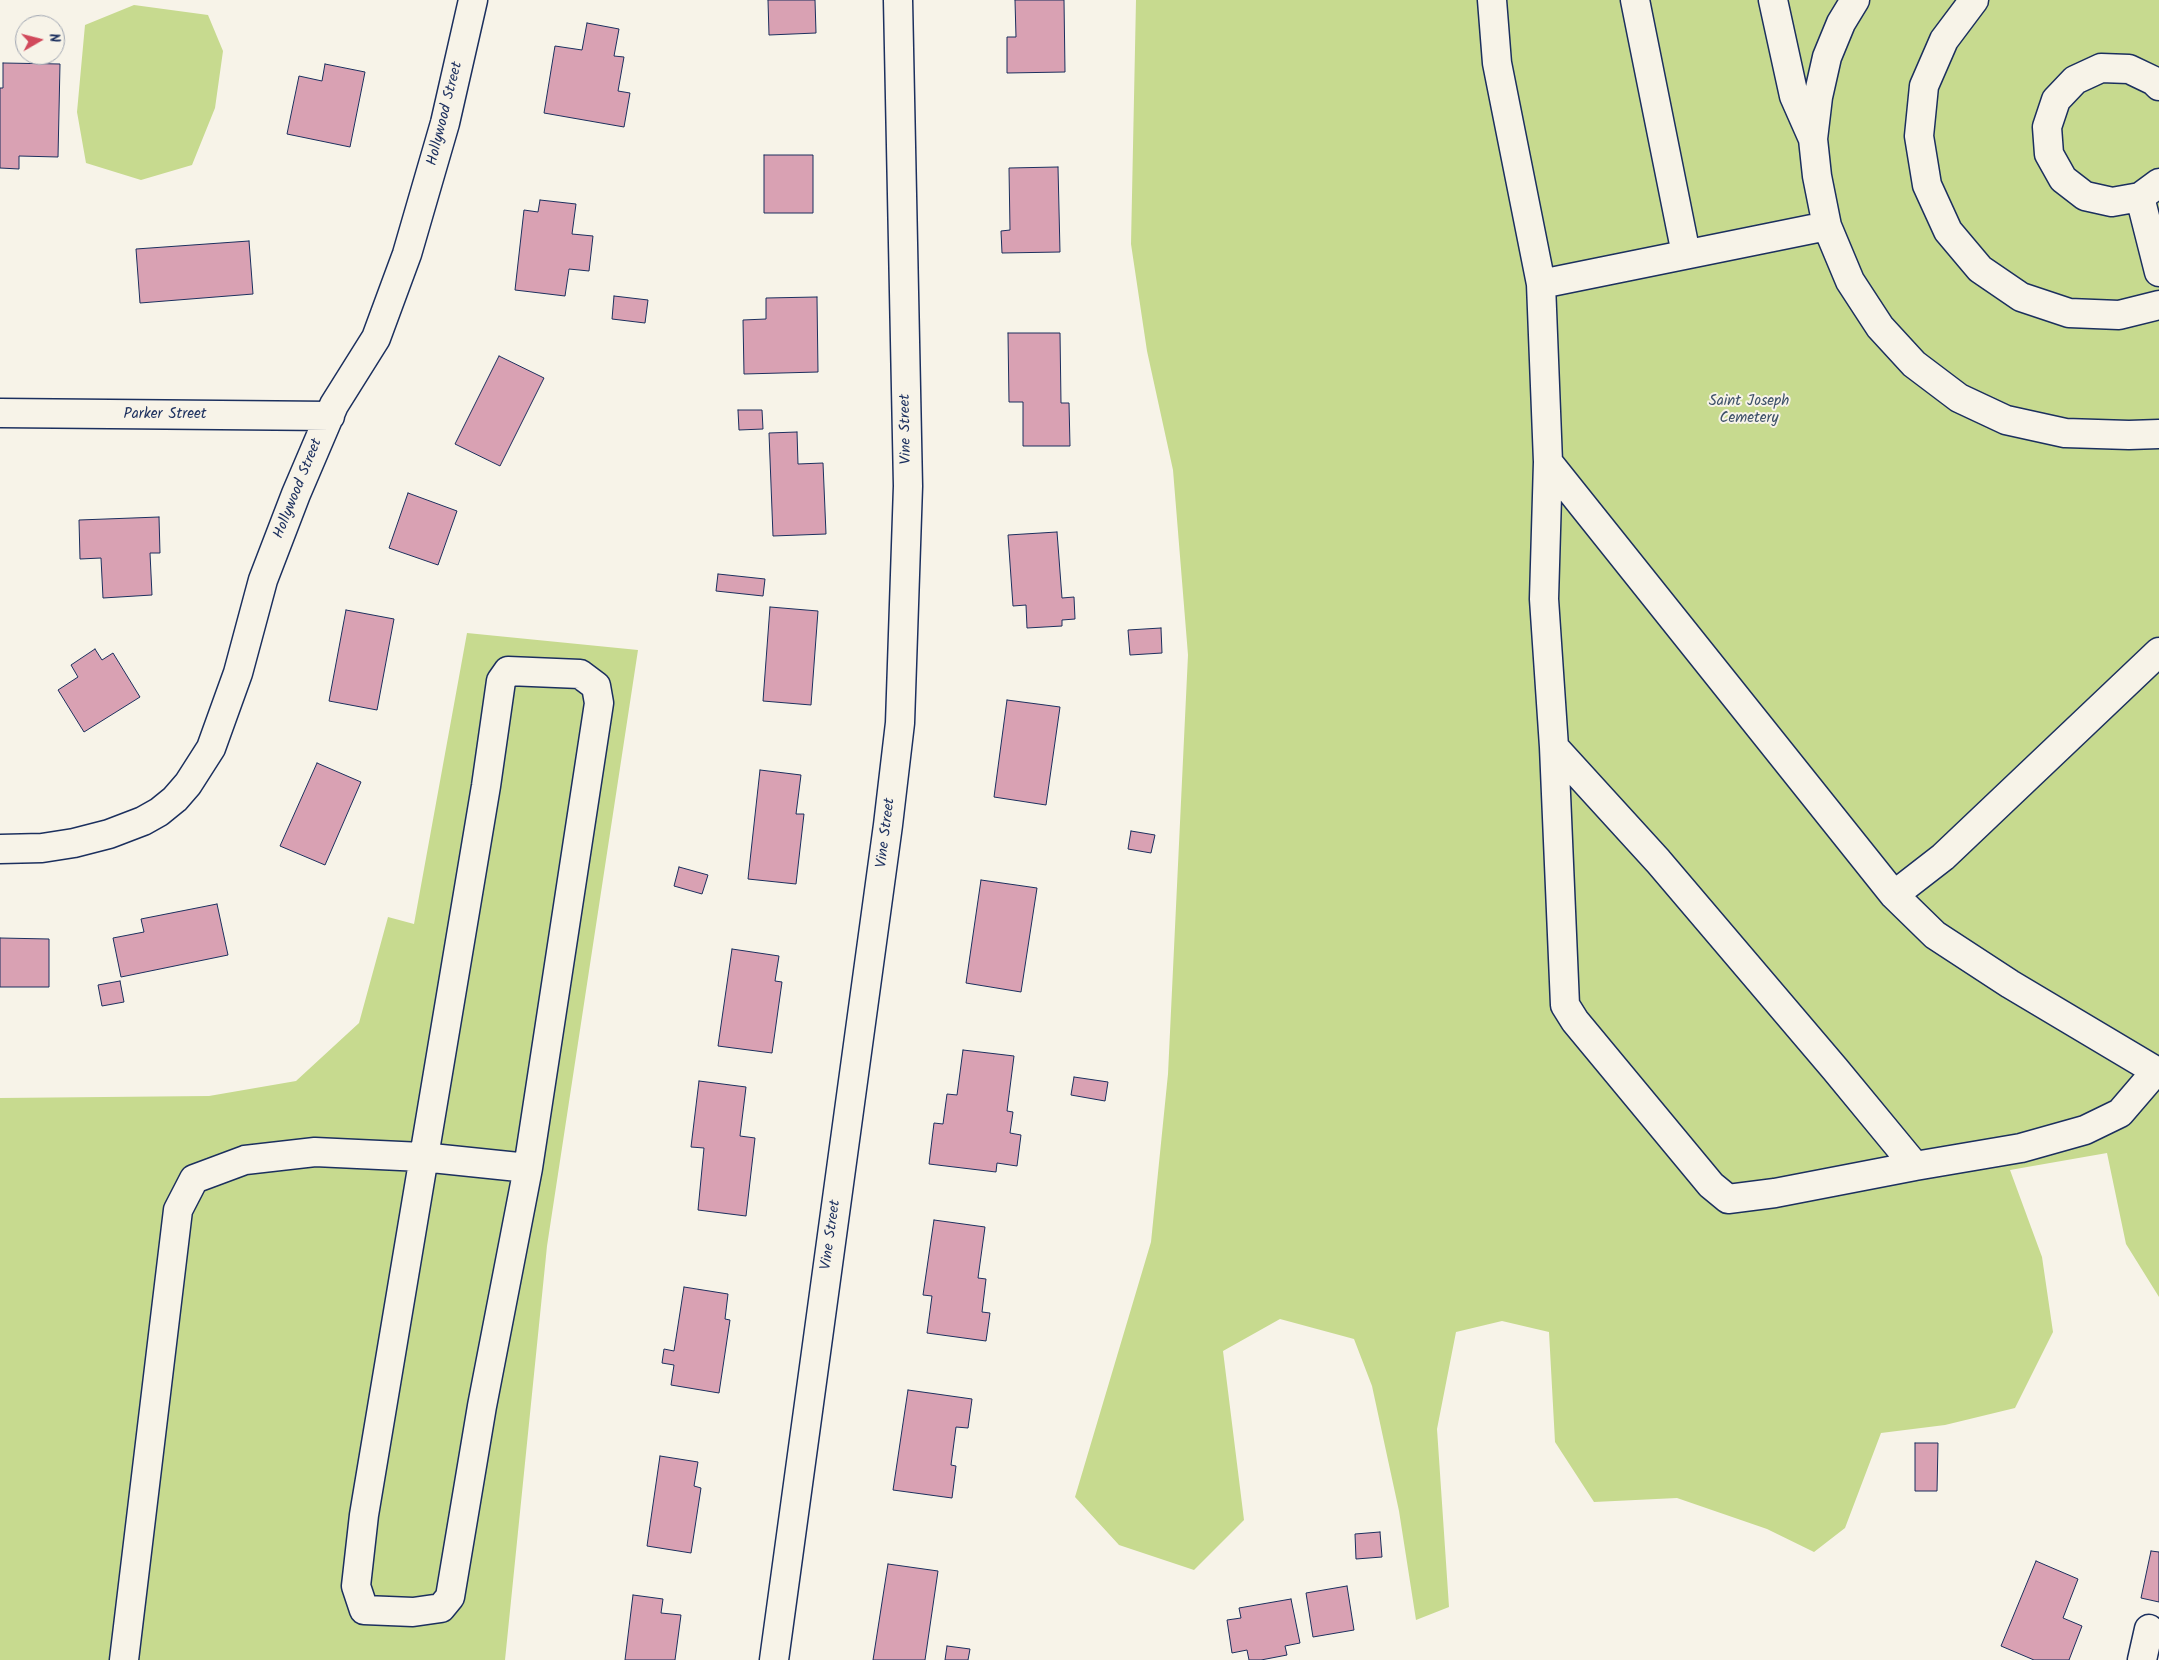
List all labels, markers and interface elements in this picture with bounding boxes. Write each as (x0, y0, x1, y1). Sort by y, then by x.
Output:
north arrow (15, 15, 65, 65)
text: N (42, 32, 65, 44)
street label: Hollywood Street (424, 60, 468, 168)
park label: Saint Joseph Cemetery (1709, 393, 1789, 428)
street label: Vine Street (897, 394, 917, 464)
street label: Parker Street (124, 406, 206, 424)
street label: Hollywood Street (271, 436, 327, 542)
street label: Vine Street (874, 797, 900, 869)
street label: Vine Street (818, 1199, 846, 1271)

